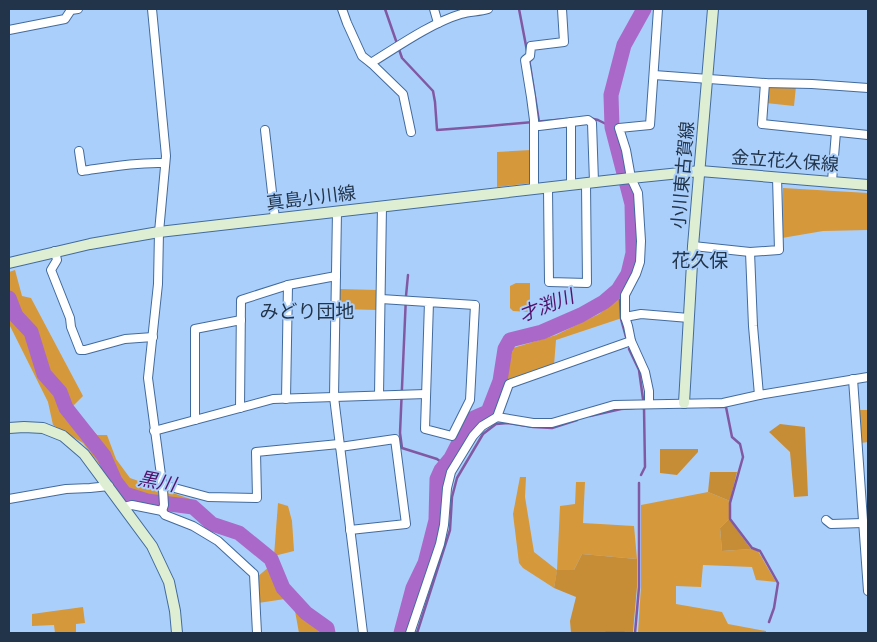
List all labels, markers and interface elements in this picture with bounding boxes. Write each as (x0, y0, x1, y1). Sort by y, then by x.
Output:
street label: 小川東古賀線 (667, 120, 699, 230)
street label: 金立花久保線 (730, 146, 840, 176)
street label: 真島小川線 (265, 182, 357, 214)
district label: 花久保 (671, 249, 729, 272)
water label: 才渕川 (515, 284, 579, 326)
district label: みどり団地 (259, 300, 355, 323)
water label: 黒川 (136, 467, 180, 497)

